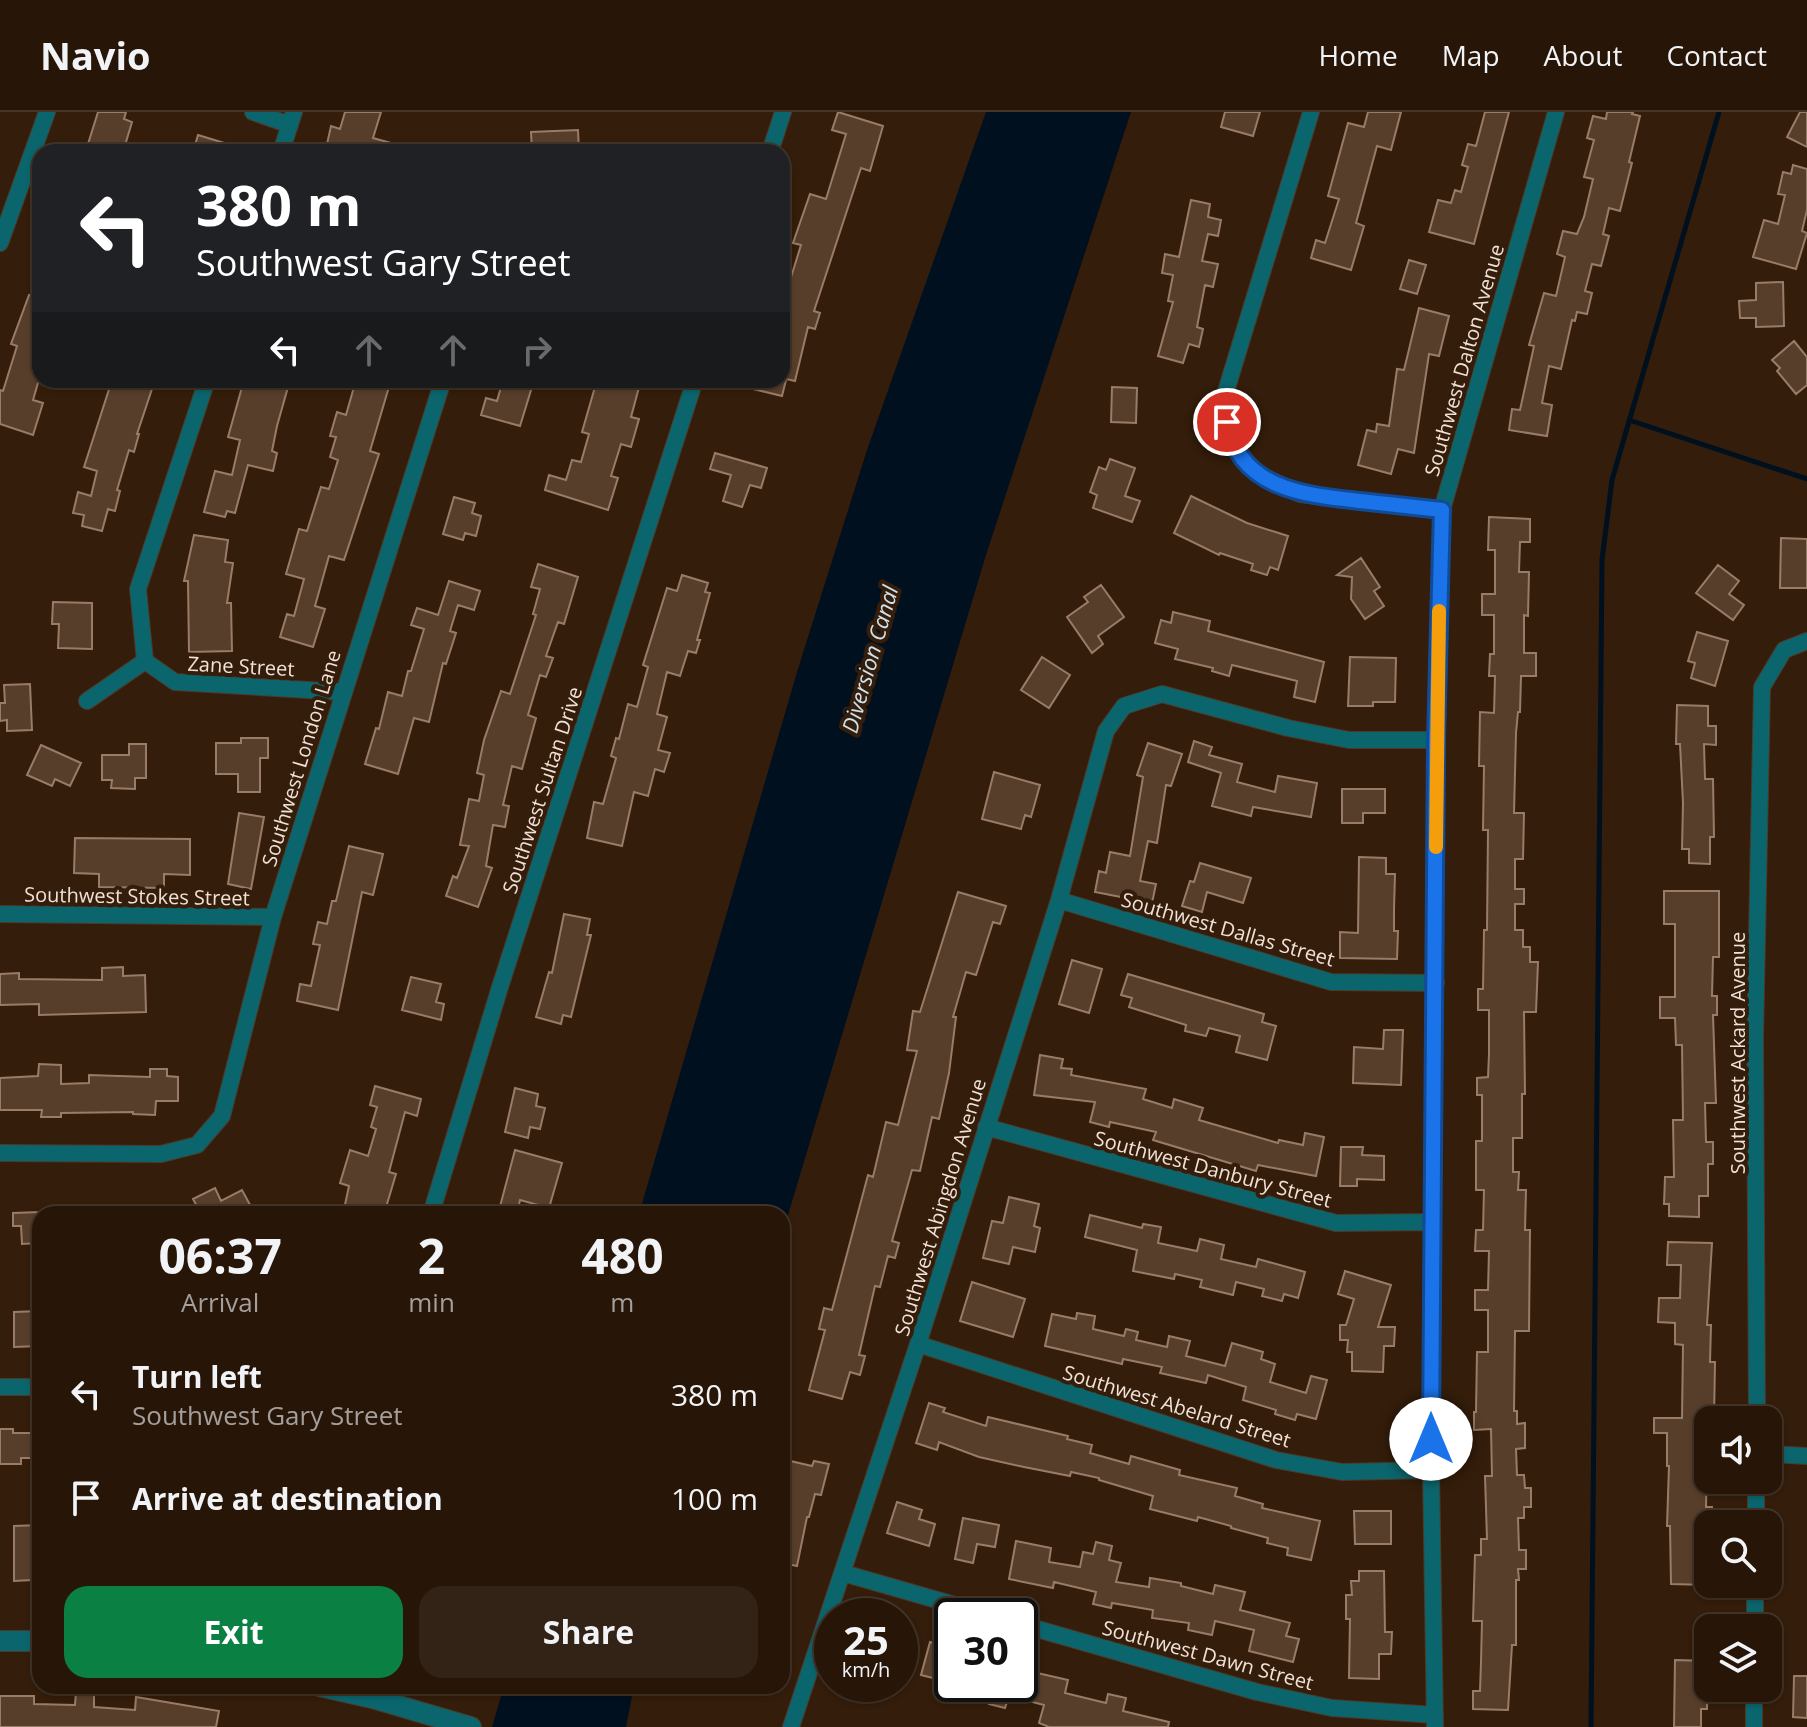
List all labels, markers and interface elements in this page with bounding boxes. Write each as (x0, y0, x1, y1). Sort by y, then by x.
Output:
text: Navio (40, 29, 151, 81)
text: Home (1319, 36, 1398, 74)
text: Map (1442, 36, 1500, 74)
text: About (1544, 36, 1622, 74)
text: Contact (1666, 36, 1767, 74)
text: 380 m (196, 166, 362, 242)
icon: left (64, 176, 168, 280)
text: Southwest Gary Street (196, 238, 571, 287)
street label: Southwest Dalton Avenue (1418, 241, 1510, 479)
icon: left (263, 328, 307, 372)
icon: ahead (347, 328, 391, 372)
icon: ahead (431, 328, 475, 372)
icon: right (515, 328, 559, 372)
pin (1193, 388, 1261, 456)
icon: arrive (1205, 400, 1249, 444)
water label: Diversion Canal (834, 581, 904, 736)
street label: Southwest London Lane (255, 647, 347, 869)
street label: Zane Street (187, 650, 295, 682)
street label: Southwest Sultan Drive (496, 683, 588, 897)
street label: Southwest Stokes Street (24, 881, 250, 911)
street label: Southwest Dallas Street (1118, 886, 1338, 972)
street label: Southwest Ackard Avenue (1724, 932, 1751, 1174)
street label: Southwest Abingdon Avenue (888, 1075, 992, 1339)
street label: Southwest Danbury Street (1091, 1124, 1335, 1214)
text: 06:37 (158, 1223, 282, 1288)
text: 2 (418, 1223, 445, 1288)
text: 480 (581, 1223, 664, 1288)
text: Arrival (181, 1284, 259, 1320)
text: min (408, 1284, 455, 1320)
text: m (610, 1284, 634, 1320)
text: Turn left (132, 1356, 262, 1397)
street label: Southwest Abelard Street (1060, 1358, 1294, 1454)
icon: left (64, 1372, 108, 1416)
text: 380 m (671, 1374, 758, 1415)
text: Southwest Gary Street (132, 1397, 403, 1433)
position arrow (1389, 1397, 1473, 1481)
map controls (1694, 1406, 1782, 1702)
button: sound (1694, 1406, 1782, 1494)
icon: arrive (64, 1476, 108, 1520)
text: Arrive at destination (132, 1478, 443, 1519)
text: 100 m (671, 1478, 758, 1519)
button: search (1694, 1510, 1782, 1598)
button: Exit (64, 1586, 403, 1678)
button: Share (419, 1586, 758, 1678)
speed limit sign: 30 (934, 1598, 1038, 1702)
text: 25 (843, 1612, 889, 1667)
street label: Southwest Dawn Street (1099, 1614, 1317, 1696)
button: layers (1694, 1614, 1782, 1702)
text: km/h (842, 1656, 890, 1683)

